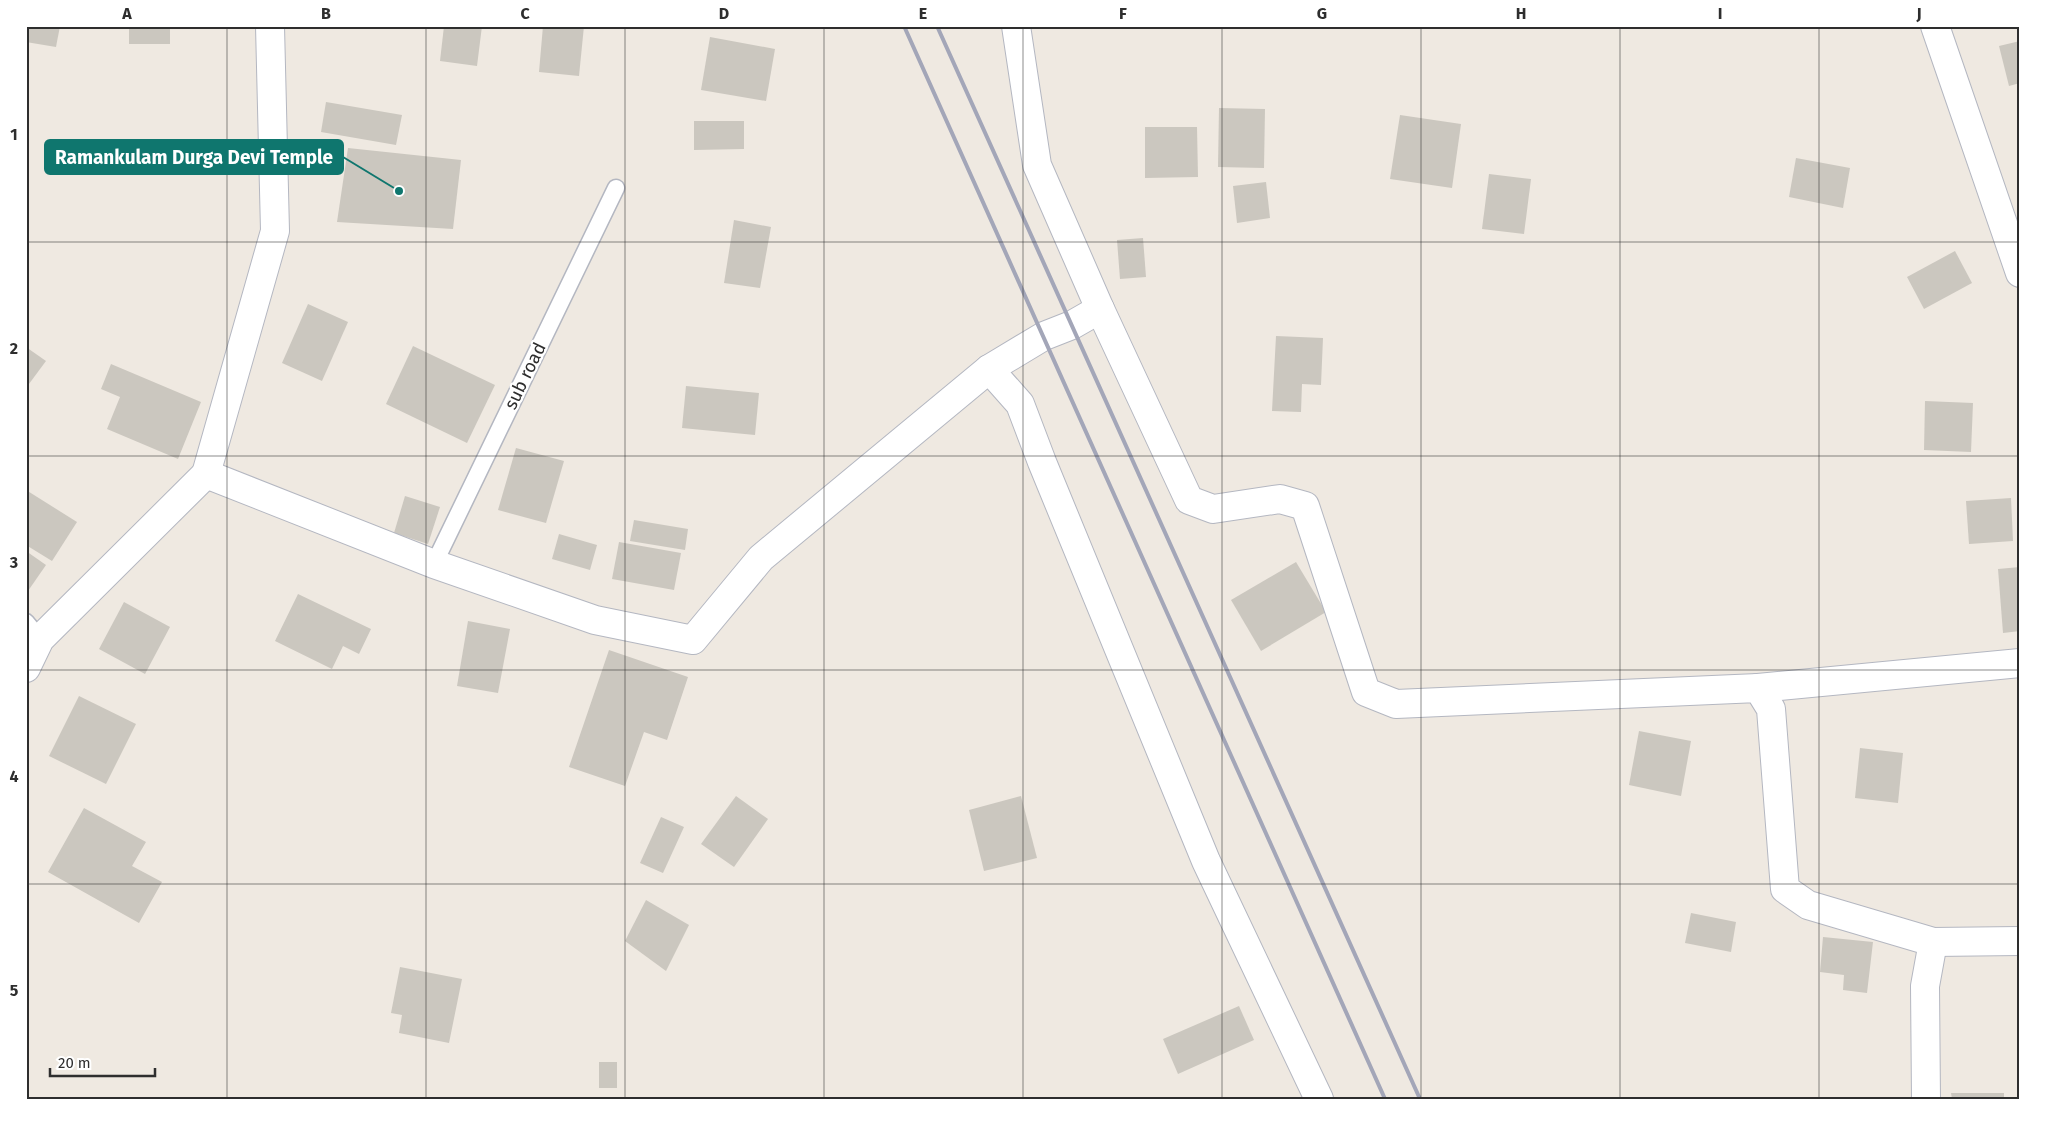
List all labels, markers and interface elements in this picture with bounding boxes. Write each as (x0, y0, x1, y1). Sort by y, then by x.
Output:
text: A (121, 4, 132, 23)
text: B (321, 4, 331, 23)
text: C (520, 4, 530, 23)
text: D (719, 4, 729, 23)
text: E (919, 4, 927, 23)
text: F (1119, 4, 1127, 23)
text: G (1317, 4, 1327, 23)
text: H (1516, 4, 1526, 23)
text: I (1718, 4, 1722, 23)
text: J (1915, 4, 1922, 23)
text: 1 (10, 125, 18, 144)
callout: Ramankulam Durga Devi Temple (45, 140, 343, 174)
text: Ramankulam Durga Devi Temple (55, 146, 333, 169)
text: 2 (10, 339, 18, 358)
street label: sub road (499, 339, 551, 413)
text: 3 (9, 553, 18, 572)
text: 4 (9, 767, 19, 786)
text: 5 (10, 981, 19, 1000)
scale bar (50, 1045, 155, 1077)
text: 20 m (58, 1054, 91, 1072)

